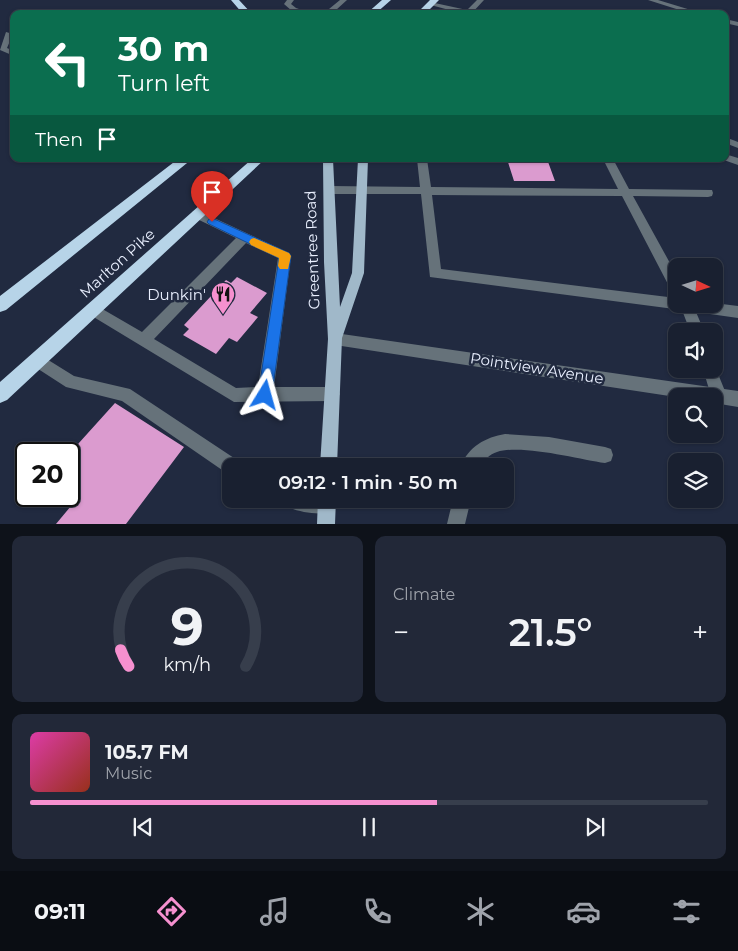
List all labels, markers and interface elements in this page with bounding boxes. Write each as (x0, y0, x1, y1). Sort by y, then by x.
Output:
text: 30 m (118, 27, 209, 70)
icon: left (35, 30, 100, 95)
text: Turn left (118, 70, 210, 97)
icon: arrive (93, 125, 121, 153)
text: Then (35, 128, 83, 151)
pin (191, 171, 233, 222)
icon: arrive (198, 178, 226, 206)
street label: Greentree Road (300, 190, 324, 310)
street label: Marlton Pike (75, 224, 159, 302)
north arrow (668, 258, 722, 312)
map controls (668, 258, 723, 508)
restaurant icon: Dunkin' (210, 281, 236, 315)
place label: Dunkin' (147, 285, 206, 304)
button: sound (668, 323, 723, 378)
street label: Pointview Avenue (469, 348, 605, 388)
position arrow (238, 368, 290, 420)
button: search (668, 388, 723, 443)
speed limit sign: 20 (15, 442, 80, 507)
button: layers (668, 453, 723, 508)
text: 09:12 · 1 min · 50 m (278, 471, 458, 494)
text: Climate (393, 585, 455, 604)
text: 9 (171, 595, 204, 658)
text: 21.5° (509, 609, 592, 656)
text: − (393, 615, 409, 649)
text: + (692, 615, 708, 649)
text: km/h (164, 654, 211, 675)
text: 105.7 FM (105, 741, 189, 764)
text: Music (105, 764, 152, 783)
icon: previous (129, 813, 157, 841)
icon: pause (355, 813, 383, 841)
icon: next (581, 813, 609, 841)
icon: directions (154, 894, 189, 929)
icon: music (257, 894, 292, 929)
icon: phone (360, 894, 395, 929)
icon: climate (463, 894, 498, 929)
icon: car (566, 894, 601, 929)
icon: filters (669, 894, 704, 929)
text: 09:11 (34, 898, 86, 925)

